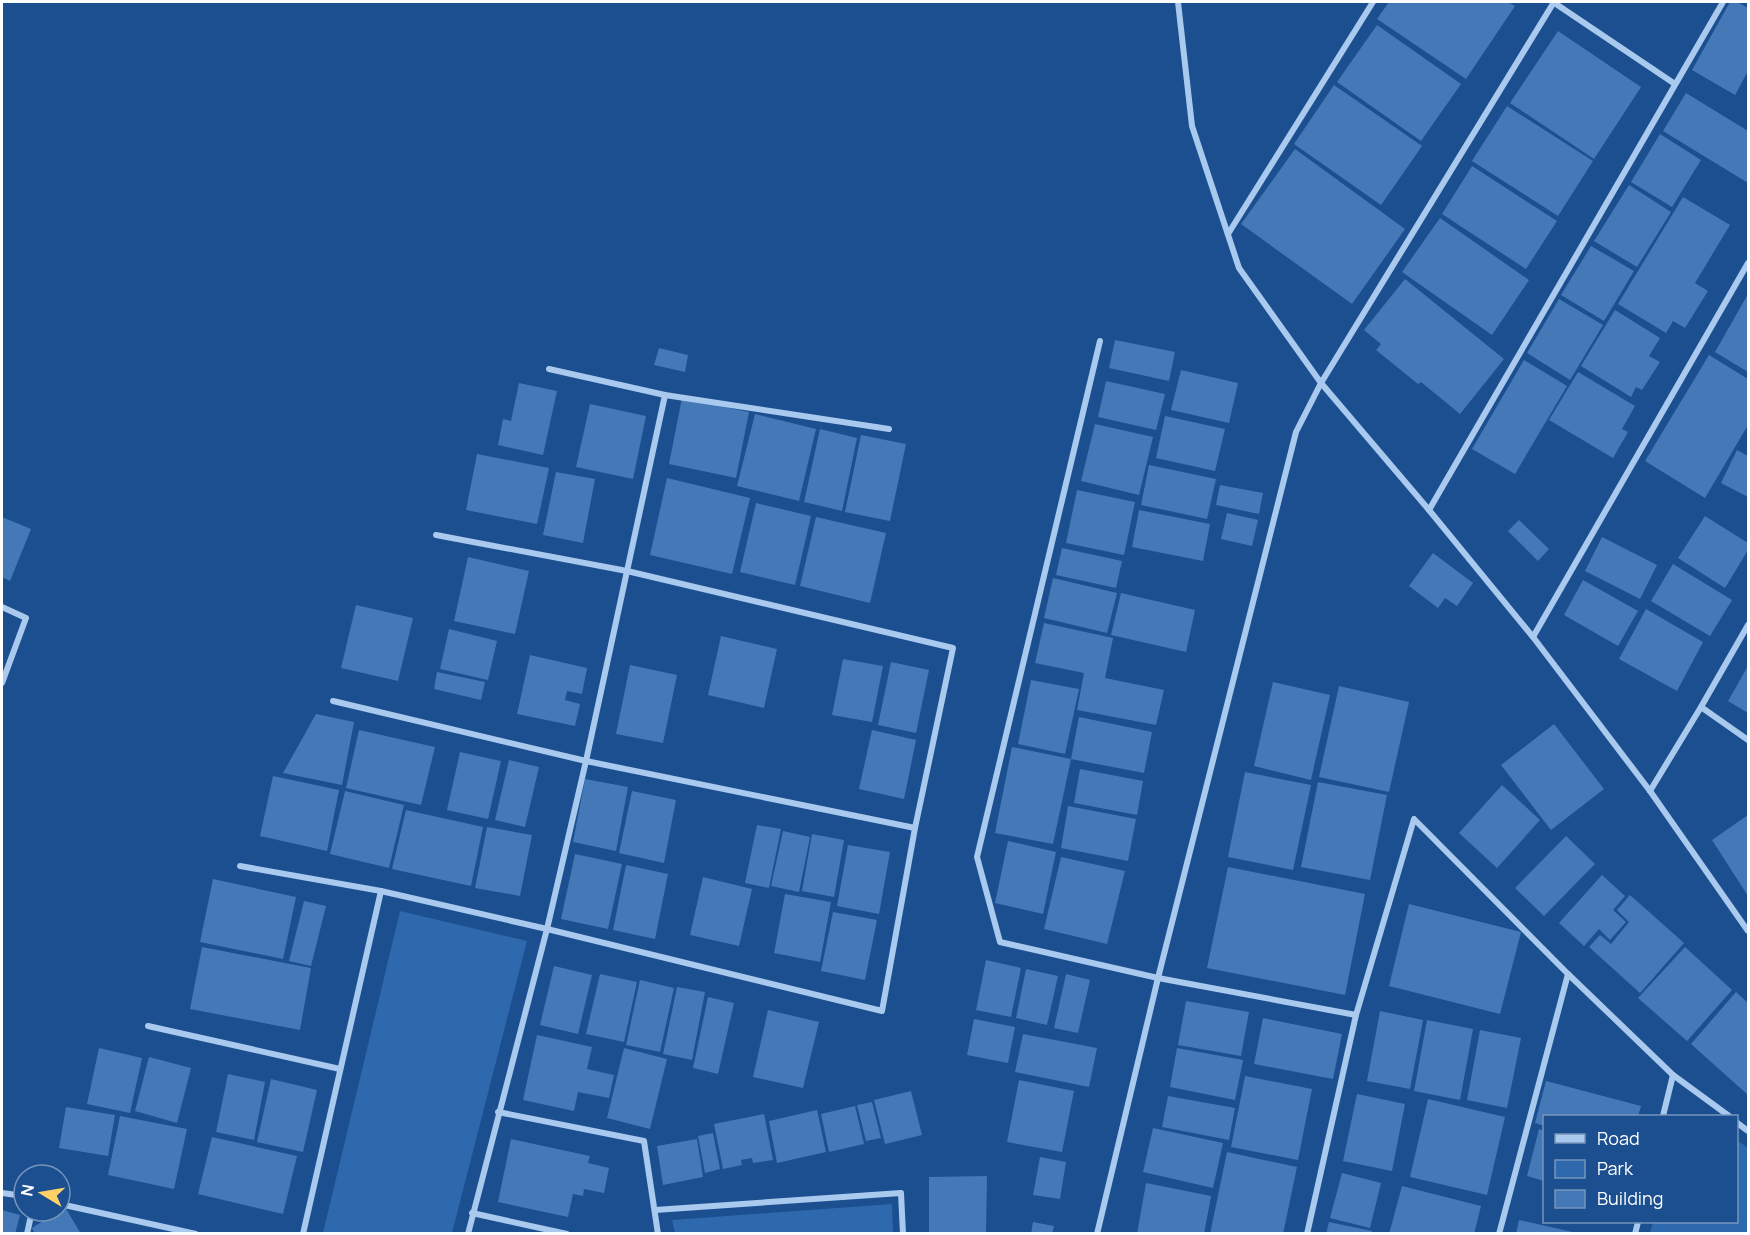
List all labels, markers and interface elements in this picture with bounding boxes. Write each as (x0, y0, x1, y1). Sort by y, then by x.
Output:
legend (1543, 1115, 1738, 1223)
text: Road (1597, 1126, 1640, 1150)
text: Park (1597, 1156, 1634, 1180)
north arrow (12, 1163, 72, 1223)
text: N (15, 1182, 39, 1198)
text: Building (1597, 1186, 1663, 1210)

